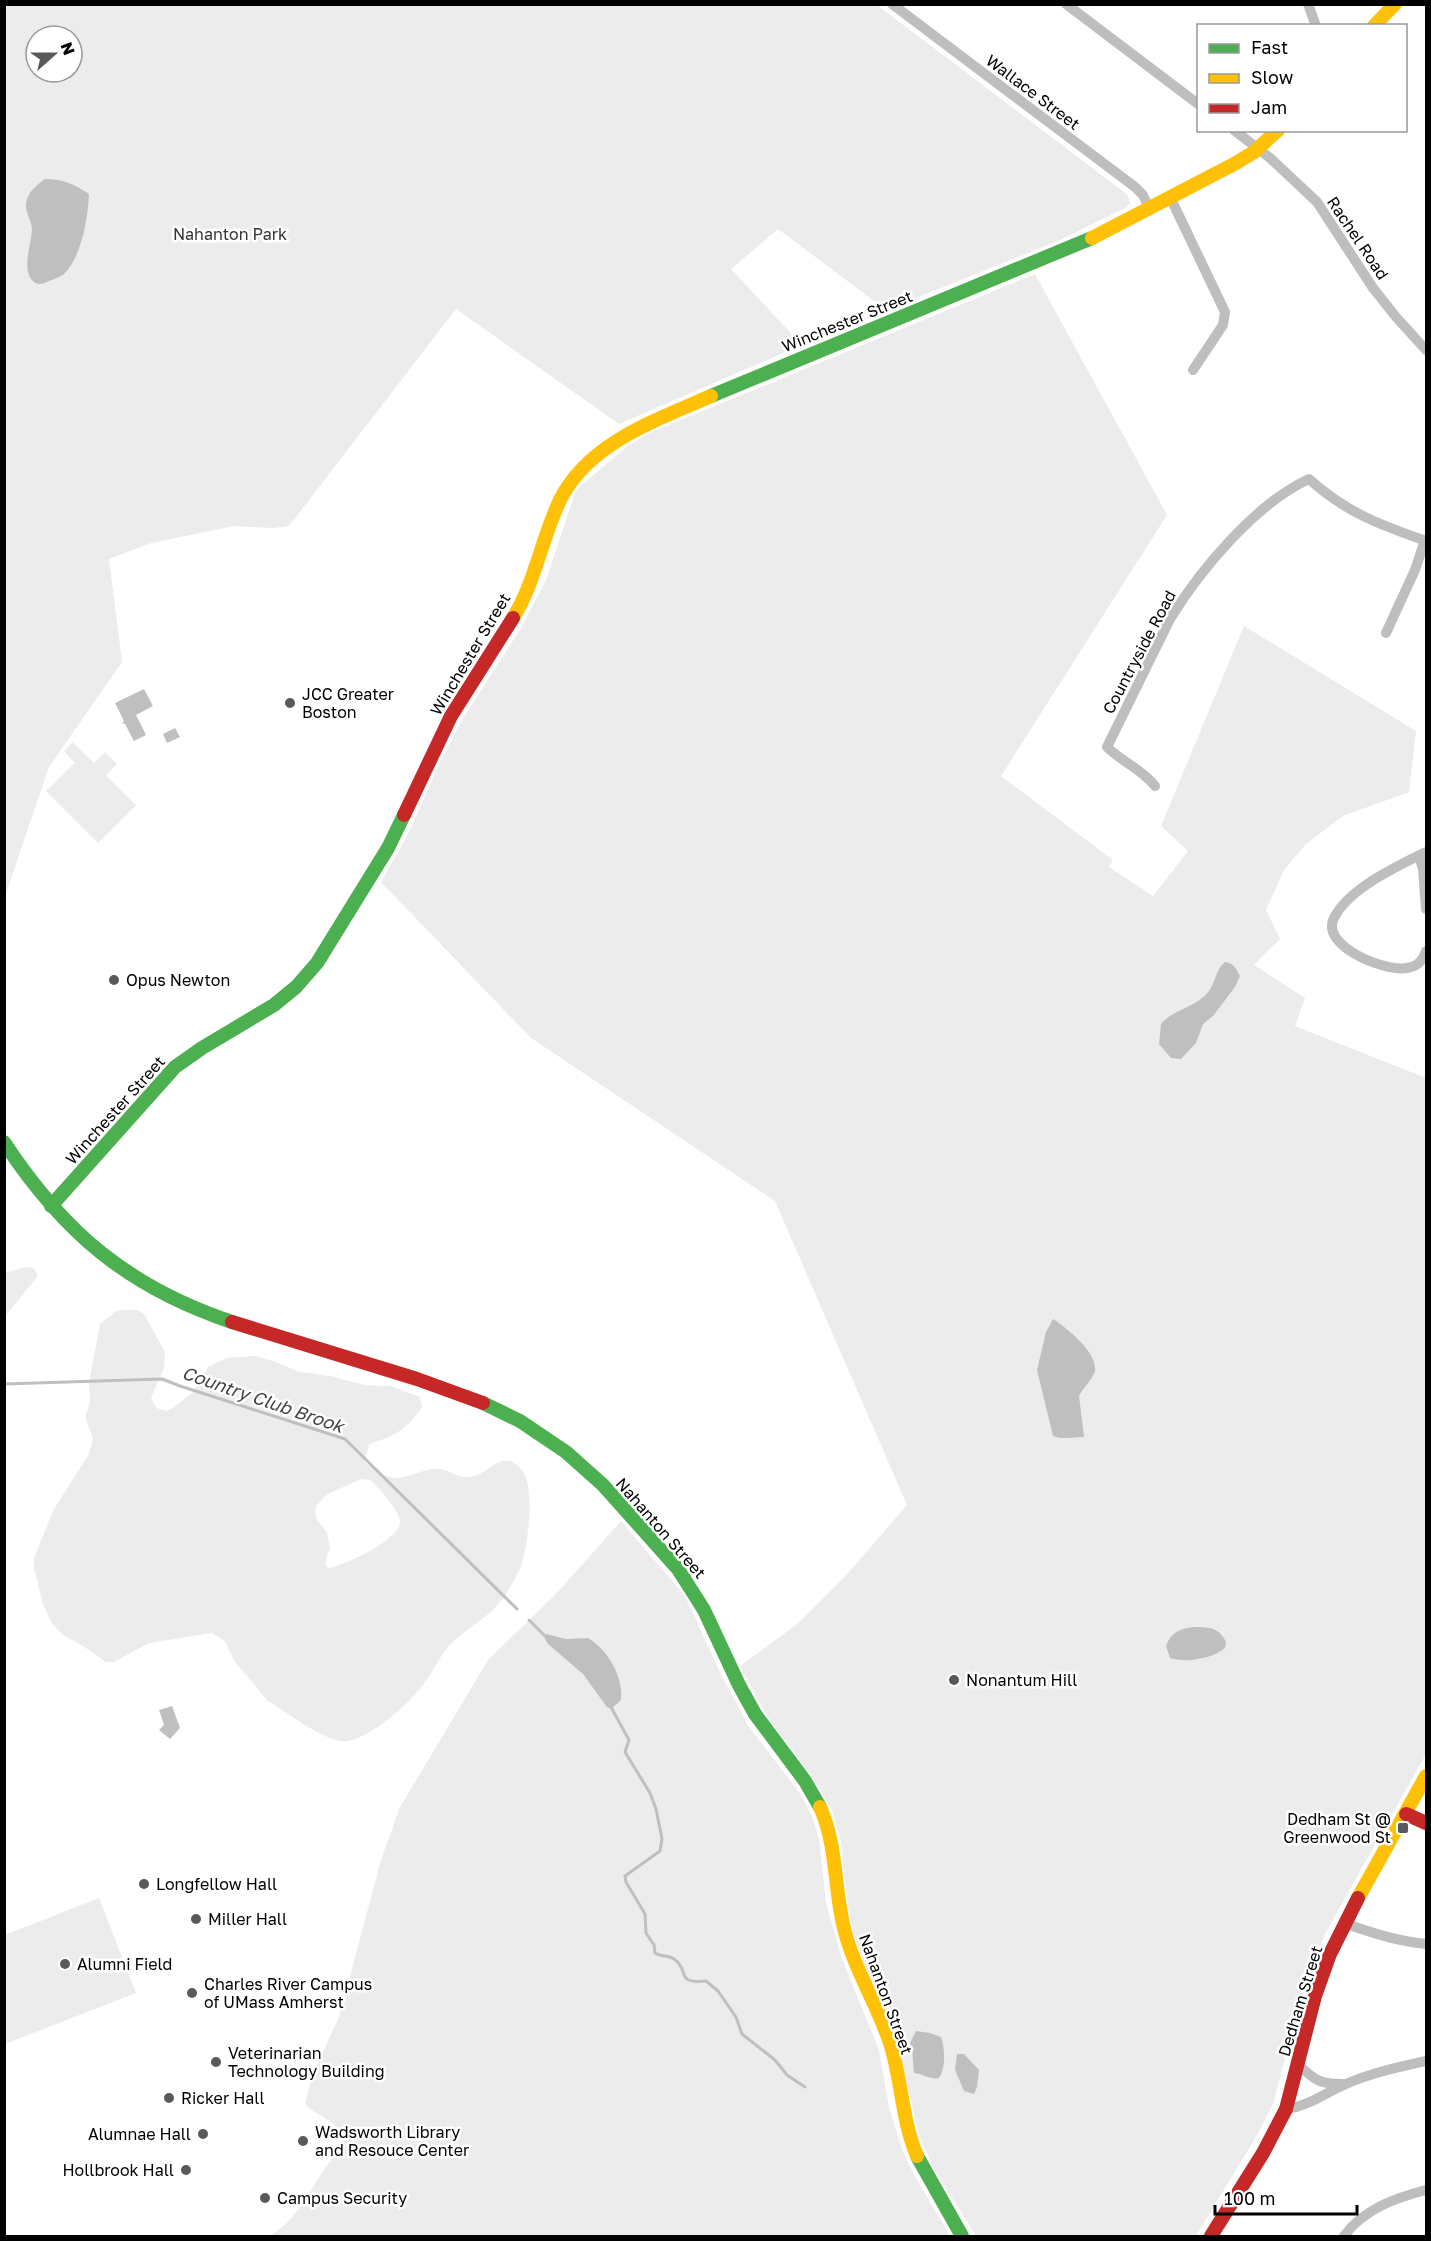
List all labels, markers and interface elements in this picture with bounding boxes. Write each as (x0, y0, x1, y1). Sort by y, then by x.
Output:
north arrow (24, 24, 84, 84)
legend (1197, 24, 1407, 132)
text: Fast (1251, 36, 1288, 58)
text: N (56, 39, 80, 58)
street label: Wallace Street (982, 50, 1084, 134)
text: Slow (1251, 66, 1294, 88)
text: Jam (1251, 96, 1287, 118)
street label: Rachel Road (1323, 193, 1393, 283)
park label: Nahanton Park (173, 224, 287, 244)
street label: Winchester Street (779, 286, 915, 356)
street label: Countryside Road (1098, 587, 1180, 717)
street label: Winchester Street (426, 589, 514, 719)
place label: JCC Greater Boston (302, 684, 394, 722)
marker: JCC Greater Boston (283, 696, 297, 710)
place label: Opus Newton (126, 970, 230, 990)
marker: Opus Newton (107, 973, 121, 987)
street label: Winchester Street (61, 1052, 169, 1168)
water label: Country Club Brook (179, 1361, 348, 1438)
street label: Nahanton Street (612, 1474, 710, 1582)
place label: Nonantum Hill (966, 1670, 1077, 1690)
marker: Nonantum Hill (947, 1673, 961, 1687)
place label: Dedham St @ Greenwood St (1283, 1809, 1391, 1847)
marker: Dedham St @ Greenwood St (1396, 1821, 1410, 1835)
place label: Longfellow Hall (156, 1874, 277, 1894)
marker: Longfellow Hall (137, 1877, 151, 1891)
place label: Miller Hall (208, 1909, 287, 1929)
marker: Miller Hall (189, 1912, 203, 1926)
street label: Nahanton Street (855, 1931, 917, 2057)
street label: Dedham Street (1274, 1943, 1326, 2059)
place label: Alumni Field (77, 1954, 172, 1974)
marker: Alumni Field (58, 1957, 72, 1971)
place label: Charles River Campus of UMass Amherst (204, 1974, 372, 2012)
marker: Charles River Campus of UMass Amherst (185, 1986, 199, 2000)
place label: Veterinarian Technology Building (228, 2043, 385, 2081)
marker: Veterinarian Technology Building (209, 2055, 223, 2069)
place label: Ricker Hall (181, 2088, 265, 2108)
marker: Ricker Hall (162, 2091, 176, 2105)
place label: Wadsworth Library and Resouce Center (315, 2122, 469, 2160)
place label: Alumnae Hall (88, 2124, 191, 2144)
marker: Alumnae Hall (196, 2127, 210, 2141)
marker: Wadsworth Library and Resouce Center (296, 2134, 310, 2148)
place label: Hollbrook Hall (62, 2160, 174, 2180)
marker: Hollbrook Hall (179, 2163, 193, 2177)
scale bar (1215, 2178, 1358, 2216)
text: 100 m (1224, 2187, 1275, 2209)
place label: Campus Security (277, 2188, 407, 2208)
marker: Campus Security (258, 2191, 272, 2205)

